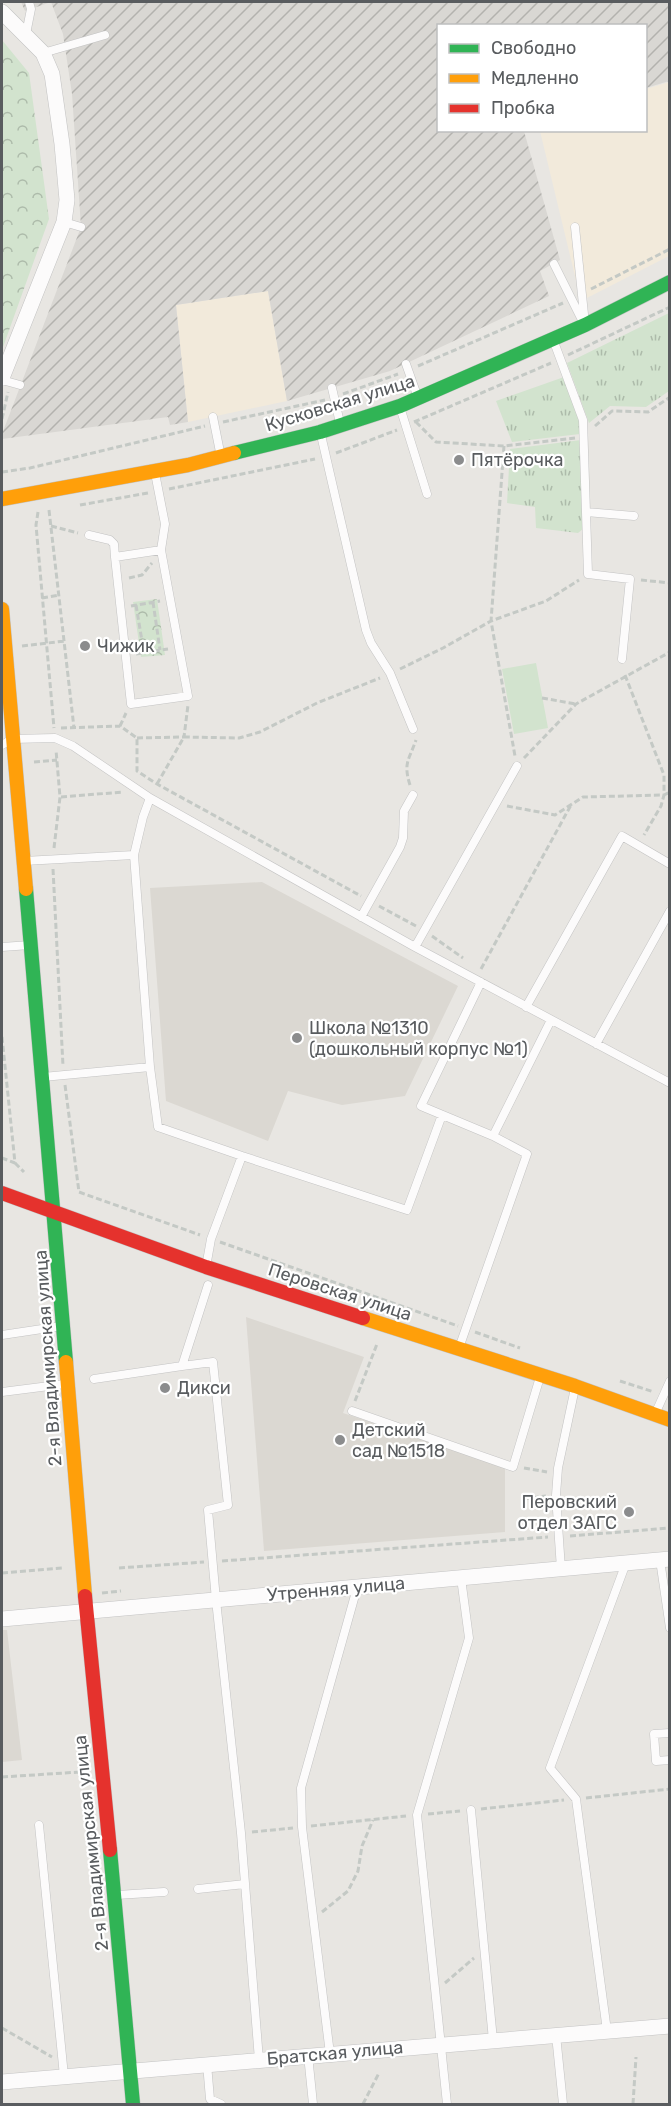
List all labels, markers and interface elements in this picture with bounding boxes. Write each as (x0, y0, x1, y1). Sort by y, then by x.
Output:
legend (437, 24, 647, 132)
text: Свободно (491, 37, 576, 59)
text: Медленно (491, 67, 579, 89)
text: Пробка (491, 97, 555, 119)
street label: Кусковская улица (263, 370, 417, 436)
place label: Пятёрочка (471, 449, 564, 471)
marker: Пятёрочка (452, 453, 466, 467)
place label: Чижик (97, 635, 155, 657)
marker: Чижик (78, 639, 92, 653)
place label: Школа №1310 (дошкольный корпус №1) (309, 1017, 528, 1060)
marker: Школа №1310 (дошкольный корпус №1) (290, 1031, 304, 1045)
street label: 2-я Владимирская улица (29, 1249, 67, 1467)
street label: Перовская улица (265, 1258, 415, 1326)
place label: Дикси (177, 1377, 231, 1399)
marker: Дикси (158, 1381, 172, 1395)
place label: Детский сад №1518 (352, 1419, 445, 1462)
marker: Детский сад №1518 (333, 1433, 347, 1447)
place label: Перовский отдел ЗАГС (517, 1491, 617, 1534)
marker: Перовский отдел ЗАГС (622, 1505, 636, 1519)
street label: Утренняя улица (266, 1572, 406, 1606)
street label: 2-я Владимирская улица (69, 1734, 113, 1952)
street label: Братская улица (266, 2036, 404, 2070)

